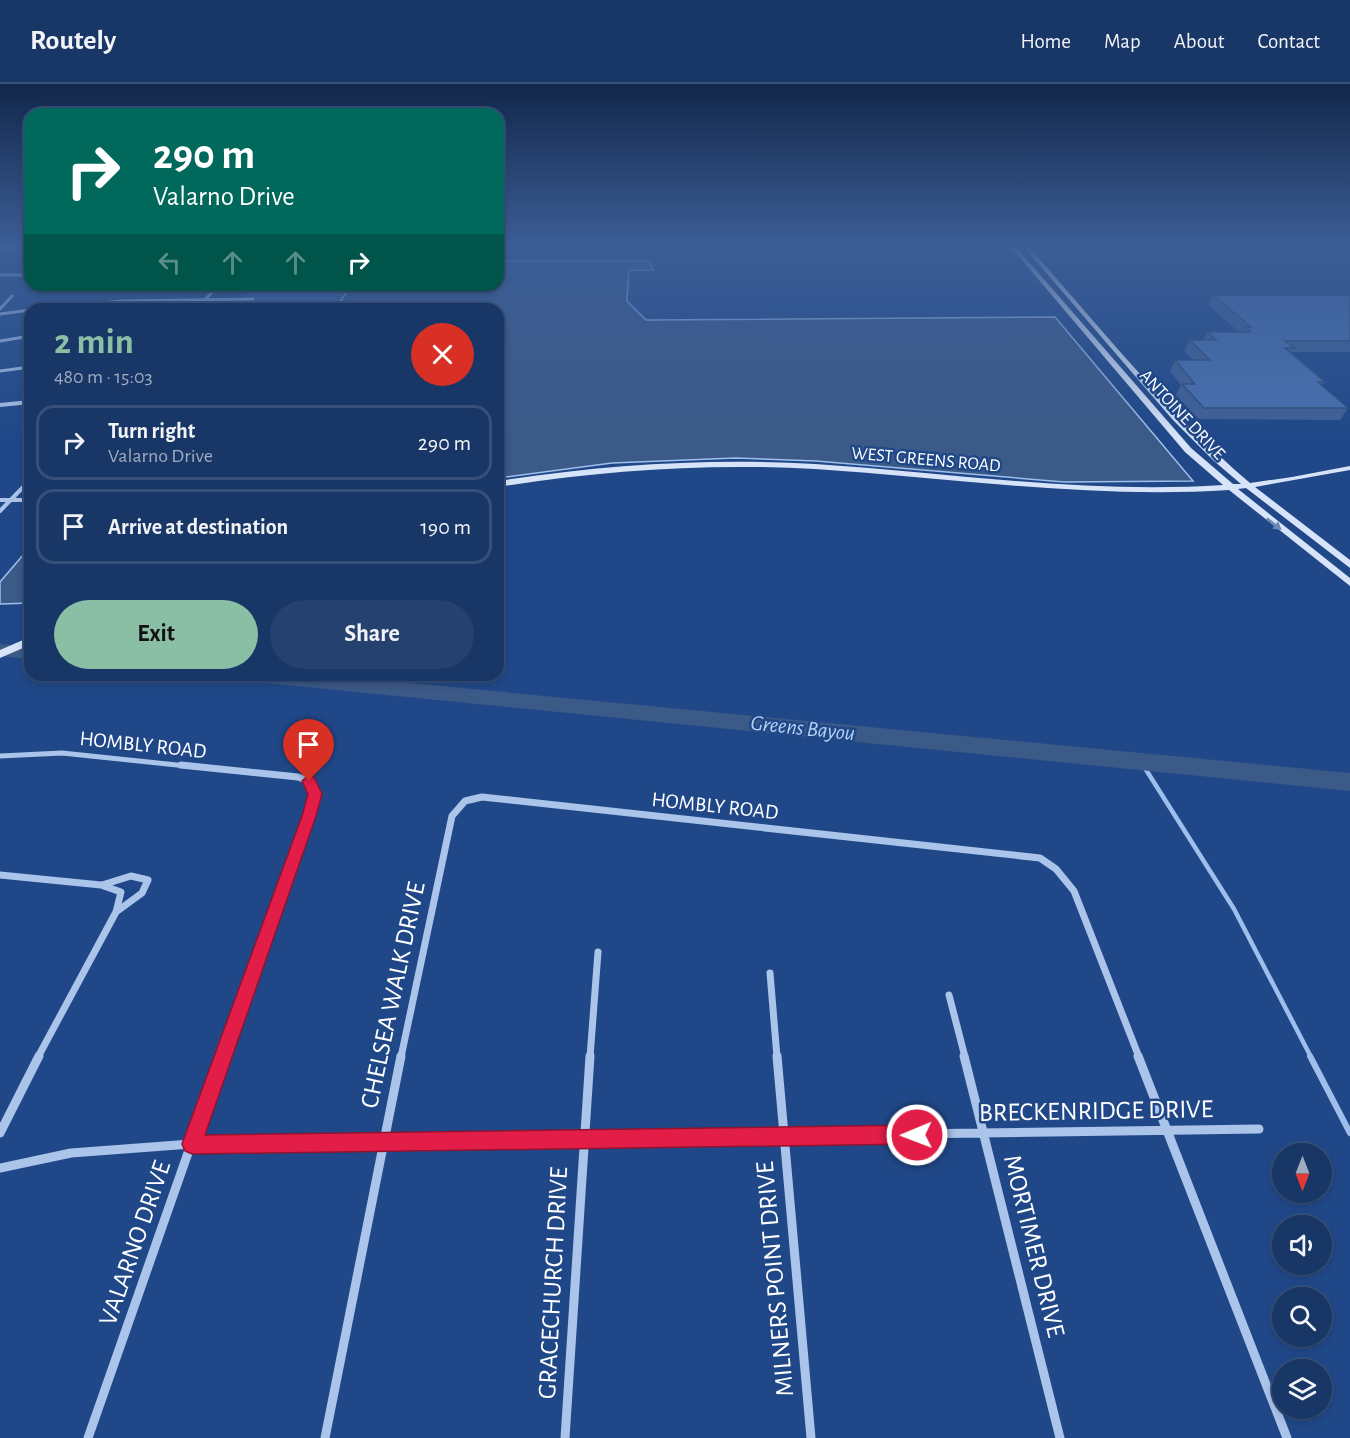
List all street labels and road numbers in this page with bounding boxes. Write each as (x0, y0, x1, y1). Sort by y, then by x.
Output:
street label: ANTOINE DRIVE (1136, 367, 1228, 464)
street label: WEST GREENS ROAD (851, 445, 1001, 475)
street label: HOMBLY ROAD (78, 728, 208, 762)
street label: HOMBLY ROAD (650, 789, 780, 823)
street label: CHELSEA WALK DRIVE (356, 879, 430, 1111)
street label: BRECKENRIDGE DRIVE (979, 1096, 1213, 1126)
street label: MORTIMER DRIVE (999, 1152, 1069, 1340)
street label: VALARNO DRIVE (95, 1157, 175, 1329)
street label: MILNERS POINT DRIVE (752, 1160, 798, 1398)
street label: GRACECHURCH DRIVE (534, 1166, 572, 1400)

